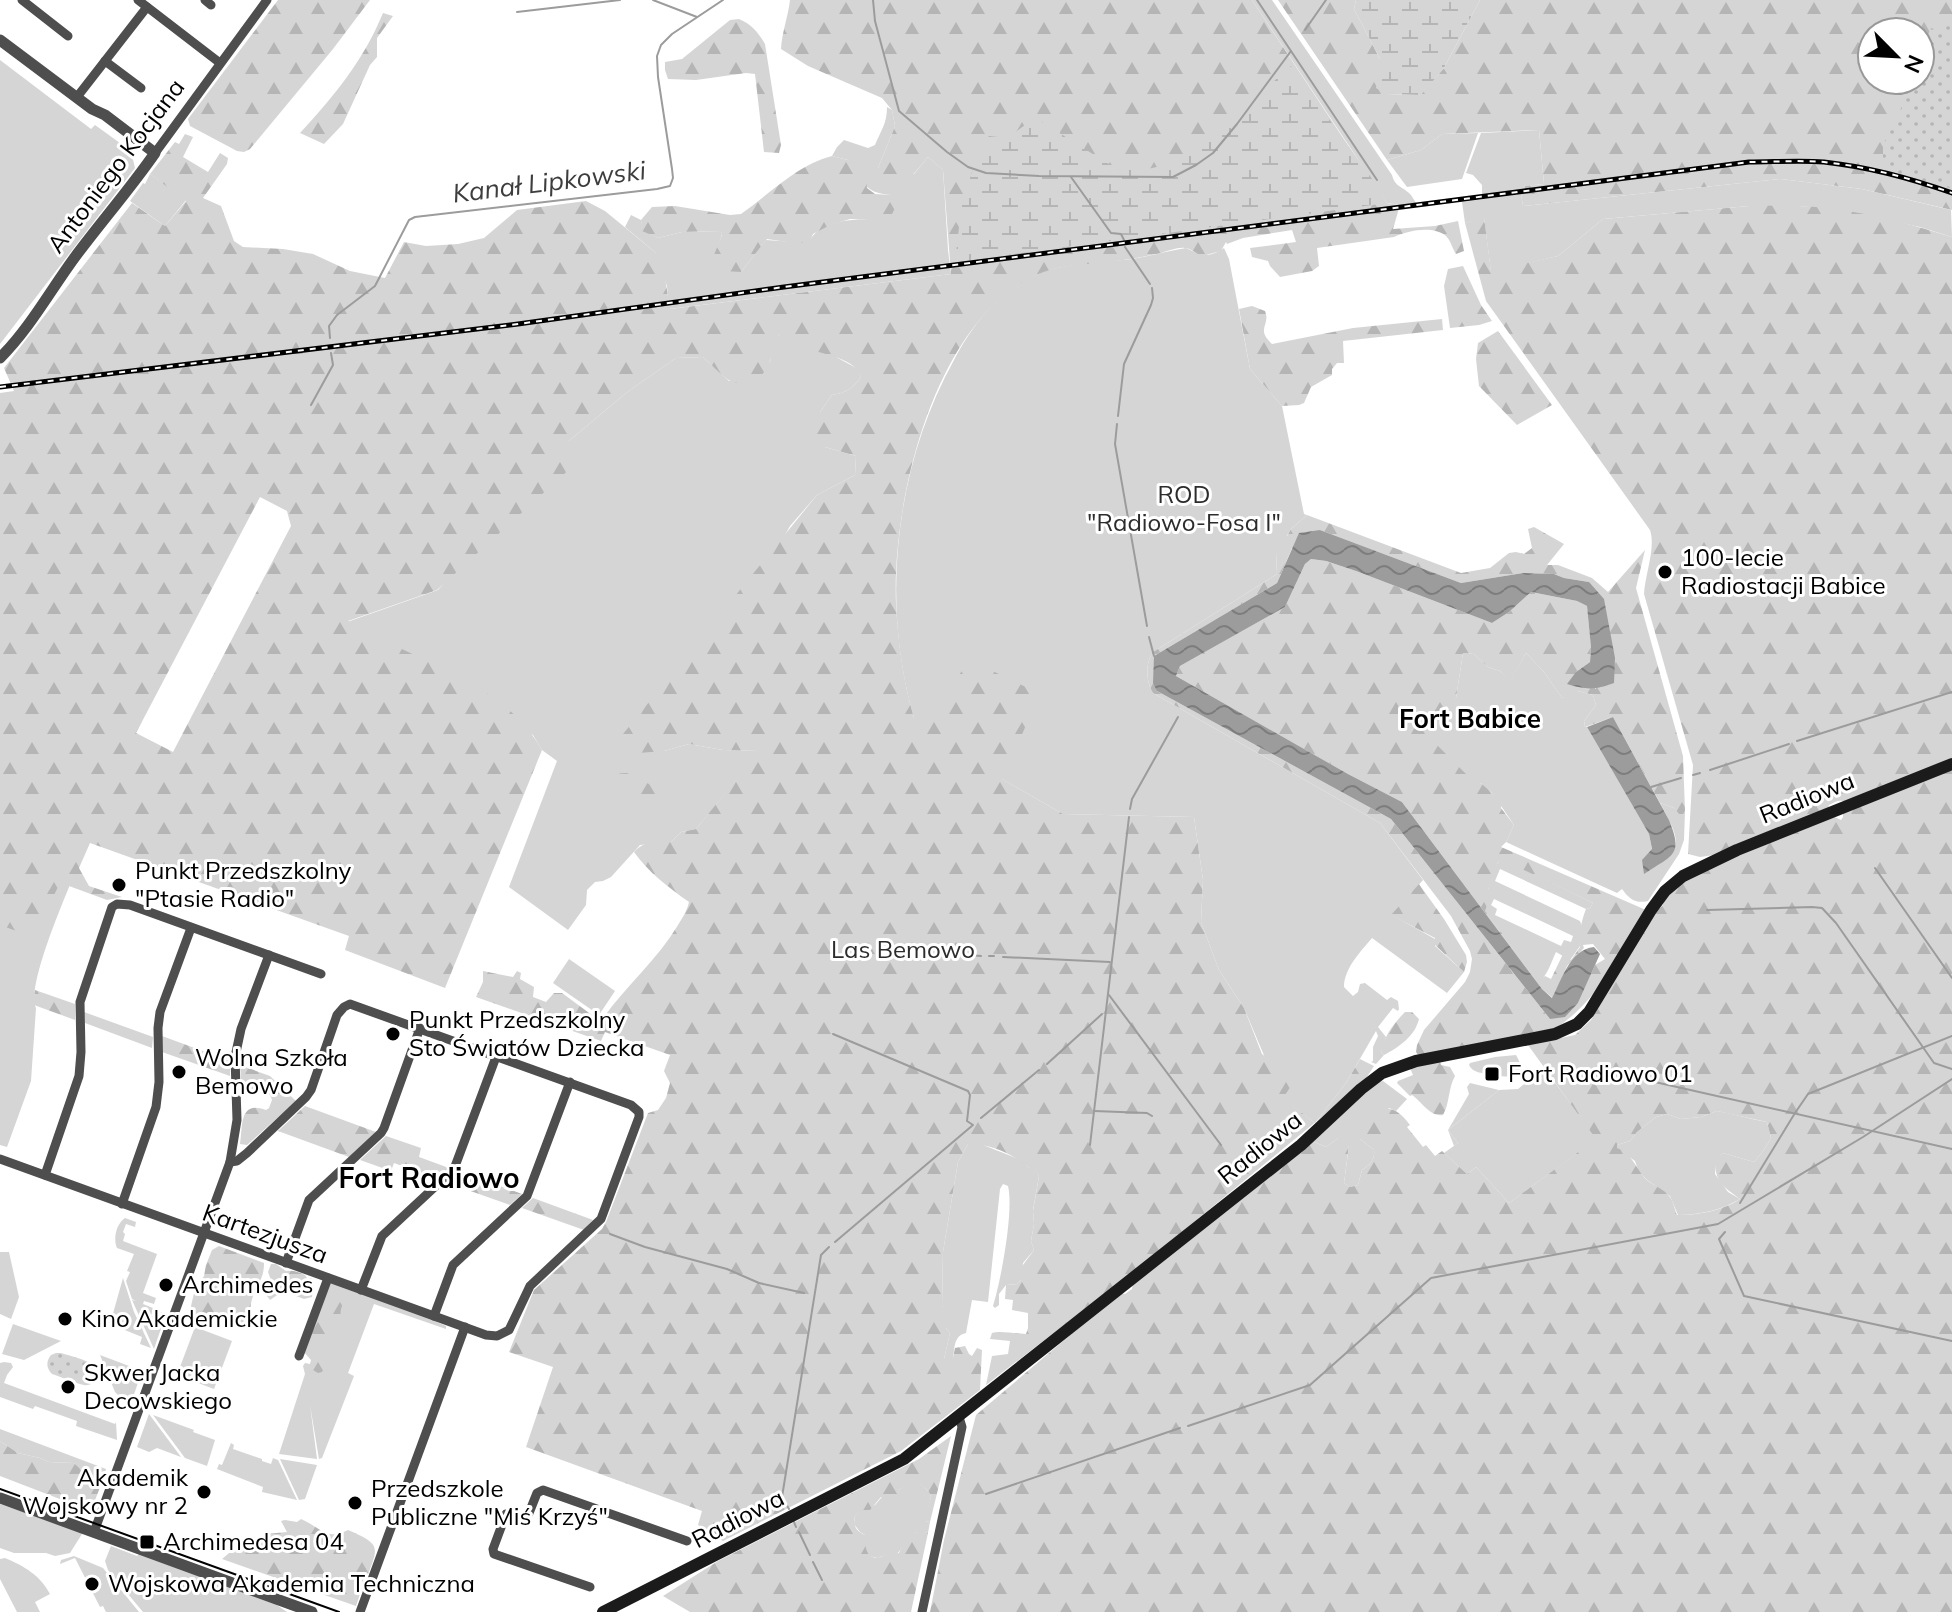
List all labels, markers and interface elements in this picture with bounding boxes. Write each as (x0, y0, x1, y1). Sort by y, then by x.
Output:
north arrow (1856, 16, 1936, 96)
text: N (1898, 51, 1930, 77)
street label: Antoniego Kocjana (40, 72, 190, 258)
water label: Kanał Lipkowski (450, 153, 648, 210)
park label: ROD "Radiowo-Fosa I" (1087, 479, 1281, 537)
place label: 100-lecie Radiostacji Babice (1681, 542, 1885, 600)
marker: 100-lecie Radiostacji Babice (1656, 563, 1674, 581)
district label: Fort Babice (1399, 702, 1541, 735)
street label: Radiowa (1755, 765, 1858, 830)
place label: Punkt Przedszkolny "Ptasie Radio" (135, 855, 352, 913)
marker: Punkt Przedszkolny "Ptasie Radio" (110, 876, 128, 894)
park label: Las Bemowo (831, 934, 975, 964)
place label: Punkt Przedszkolny Sto Światów Dziecka (409, 1004, 645, 1062)
marker: Punkt Przedszkolny Sto Światów Dziecka (384, 1025, 402, 1043)
place label: Wolna Szkoła Bemowo (195, 1042, 348, 1100)
place label: Fort Radiowo 01 (1508, 1058, 1693, 1088)
marker: Wolna Szkoła Bemowo (170, 1063, 188, 1081)
marker: Fort Radiowo 01 (1483, 1065, 1501, 1083)
street label: Radiowa (1211, 1104, 1308, 1190)
district label: Fort Radiowo (338, 1160, 520, 1195)
street label: Kartezjusza (199, 1197, 332, 1270)
place label: Archimedes (182, 1269, 313, 1299)
marker: Archimedes (157, 1276, 175, 1294)
place label: Kino Akademickie (81, 1303, 278, 1333)
marker: Kino Akademickie (56, 1310, 74, 1328)
place label: Skwer Jacka Decowskiego (84, 1357, 232, 1415)
marker: Skwer Jacka Decowskiego (59, 1378, 77, 1396)
place label: Akademik Wojskowy nr 2 (22, 1462, 189, 1520)
place label: Przedszkole Publiczne "Miś Krzyś" (371, 1473, 608, 1531)
street label: Radiowa (686, 1482, 789, 1554)
marker: Akademik Wojskowy nr 2 (195, 1483, 213, 1501)
marker: Przedszkole Publiczne "Miś Krzyś" (346, 1494, 364, 1512)
place label: Archimedesa 04 (163, 1526, 344, 1556)
marker: Archimedesa 04 (138, 1533, 156, 1551)
place label: Wojskowa Akademia Techniczna (108, 1568, 475, 1598)
marker: Wojskowa Akademia Techniczna (83, 1575, 101, 1593)

